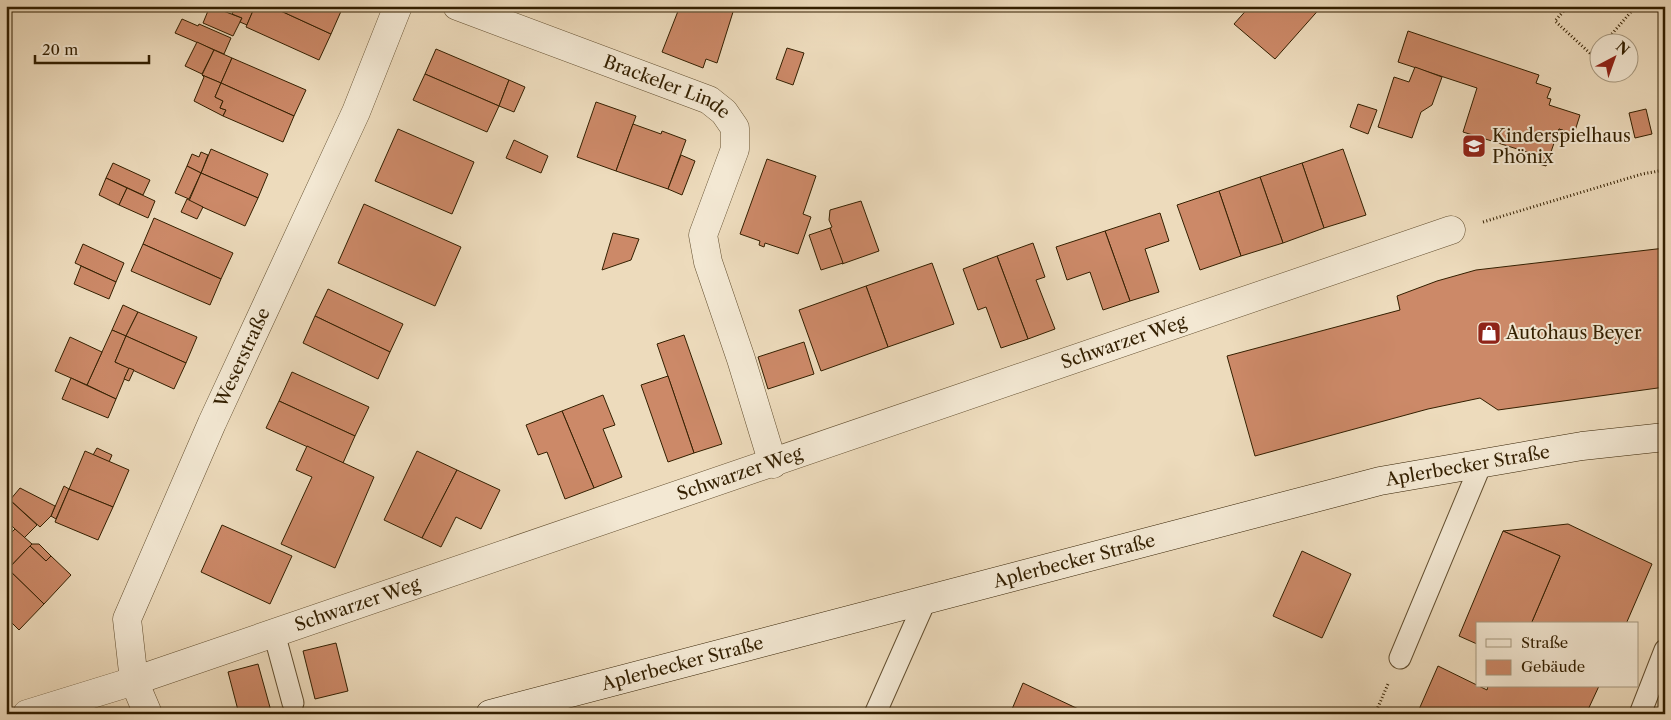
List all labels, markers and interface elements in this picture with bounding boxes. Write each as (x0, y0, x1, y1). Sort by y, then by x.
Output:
scale bar (35, 32, 149, 64)
north arrow (1588, 32, 1638, 82)
text: N (1612, 37, 1633, 59)
text: 20 m (42, 40, 78, 59)
street label: Brackeler Linde (600, 51, 735, 124)
place label: Kinderspielhaus Phönix (1492, 125, 1631, 168)
school or university icon: Kinderspielhaus Phönix (1461, 133, 1487, 159)
street label: Weserstraße (209, 304, 275, 412)
street label: Schwarzer Weg (1058, 310, 1190, 374)
shop icon: Autohaus Beyer (1476, 320, 1502, 346)
place label: Autohaus Beyer (1505, 322, 1642, 344)
street label: Aplerbecker Straße (1383, 441, 1552, 491)
street label: Schwarzer Weg (674, 442, 806, 505)
street label: Aplerbecker Straße (990, 529, 1158, 593)
street label: Schwarzer Weg (292, 573, 423, 636)
legend (1476, 622, 1638, 688)
street label: Aplerbecker Straße (598, 632, 766, 696)
text: Straße (1521, 633, 1568, 652)
text: Gebäude (1521, 657, 1585, 676)

